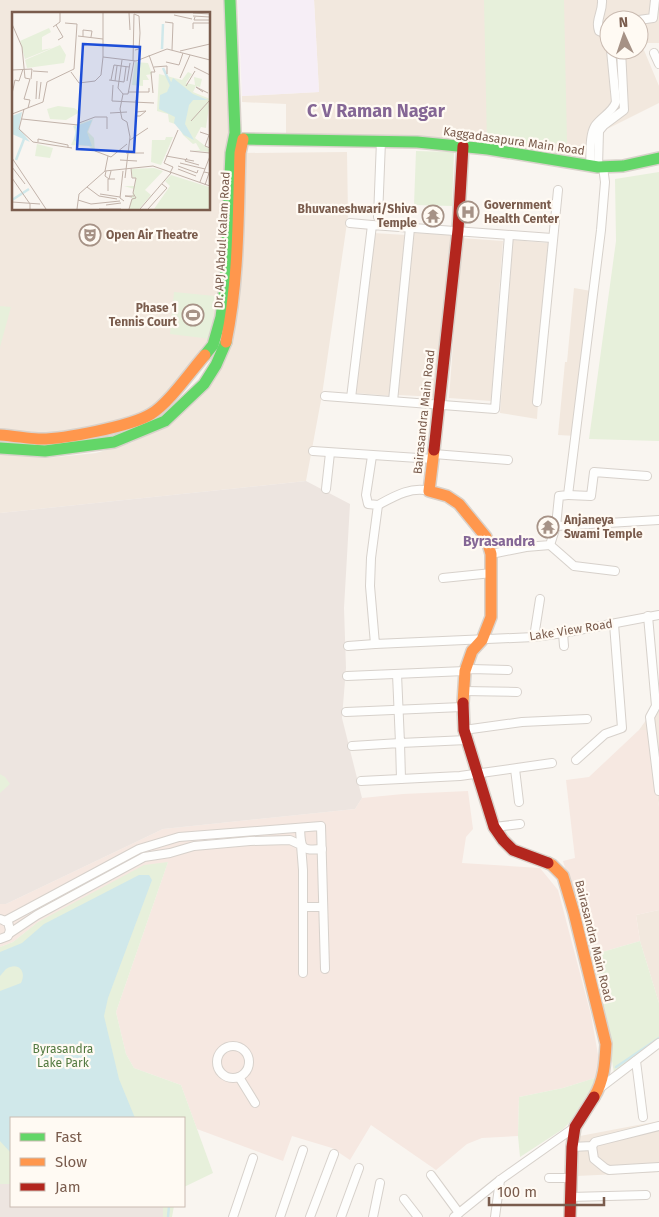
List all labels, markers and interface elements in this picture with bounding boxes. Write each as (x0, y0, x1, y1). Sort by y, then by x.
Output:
north arrow (599, 10, 649, 60)
inset map (12, 12, 210, 210)
text: N (618, 14, 628, 31)
district label: C V Raman Nagar (307, 100, 446, 122)
street label: Kaggadasapura Main Road (442, 124, 586, 158)
street label: Dr. APJ Abdul Kalam Road (211, 171, 233, 309)
place label: Government Health Center (484, 198, 559, 226)
hospital icon: Government Health Center (456, 200, 480, 224)
place label: Bhuvaneshwari/Shiva Temple (298, 202, 417, 230)
temple icon: Bhuvaneshwari/Shiva Temple (421, 204, 445, 228)
theatre icon: Open Air Theatre (78, 223, 102, 247)
place label: Open Air Theatre (106, 228, 199, 242)
place label: Phase 1 Tennis Court (109, 301, 177, 329)
sports icon: Phase 1 Tennis Court (181, 303, 205, 327)
street label: Bairasandra Main Road (410, 349, 438, 475)
place label: Anjaneya Swami Temple (563, 513, 643, 541)
temple icon: Anjaneya Swami Temple (536, 515, 560, 539)
district label: Byrasandra (463, 533, 535, 550)
street label: Lake View Road (528, 617, 614, 643)
street label: Bairasandra Main Road (572, 879, 616, 1003)
park label: Byrasandra Lake Park (33, 1042, 93, 1070)
legend (10, 1117, 185, 1207)
text: Fast (55, 1128, 82, 1146)
text: Slow (55, 1153, 87, 1171)
scale bar (489, 1174, 604, 1206)
text: Jam (55, 1178, 81, 1196)
text: 100 m (497, 1183, 537, 1201)

